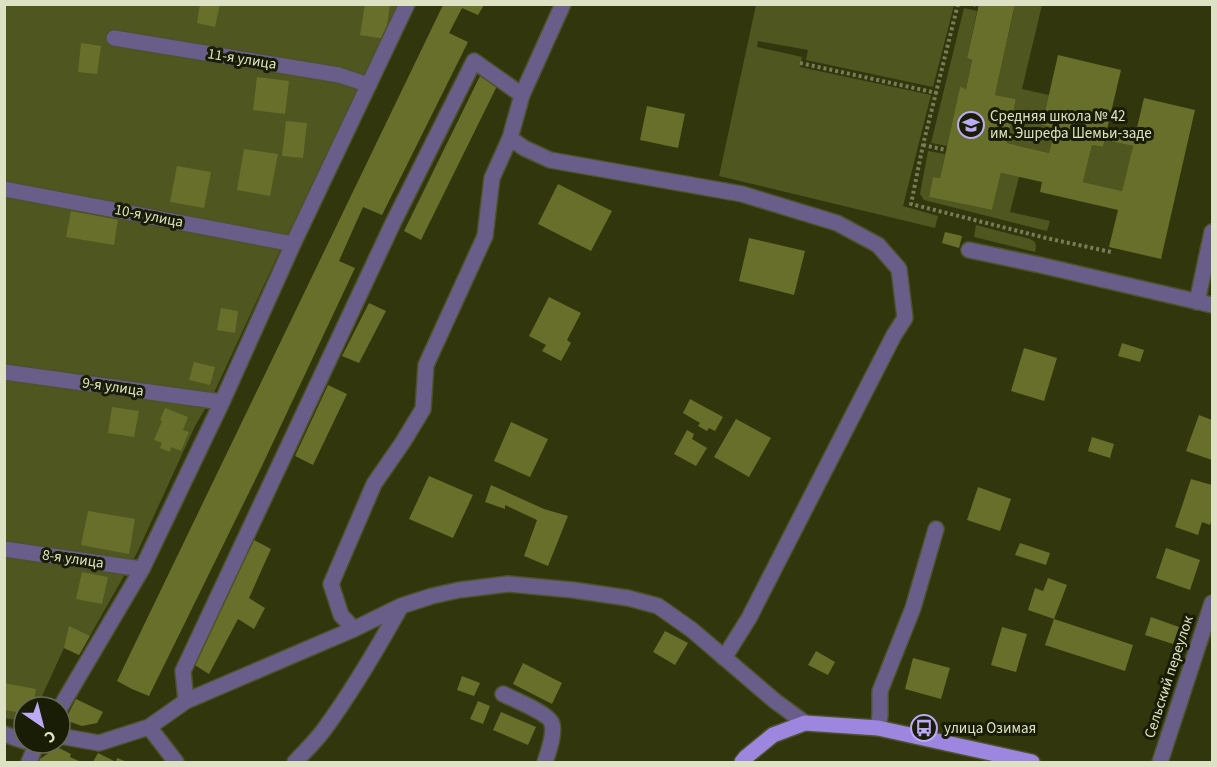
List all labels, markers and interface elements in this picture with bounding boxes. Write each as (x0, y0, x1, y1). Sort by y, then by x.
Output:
street label: 11-я улица (206, 43, 278, 75)
place label: Средняя школа № 42 им. Эшрефа Шемьи-заде (990, 106, 1152, 144)
school or university icon: Средняя школа № 42 им. Эшрефа Шемьи-заде (956, 110, 986, 140)
street label: 10-я улица (113, 199, 185, 233)
street label: 9-я улица (81, 372, 145, 402)
street label: 8-я улица (41, 544, 105, 574)
street label: Сельский переулок (1139, 613, 1199, 741)
north arrow (12, 695, 72, 755)
bus stop icon: улица Озимая (909, 713, 939, 743)
place label: улица Озимая (944, 718, 1036, 739)
text: С (40, 725, 60, 748)

